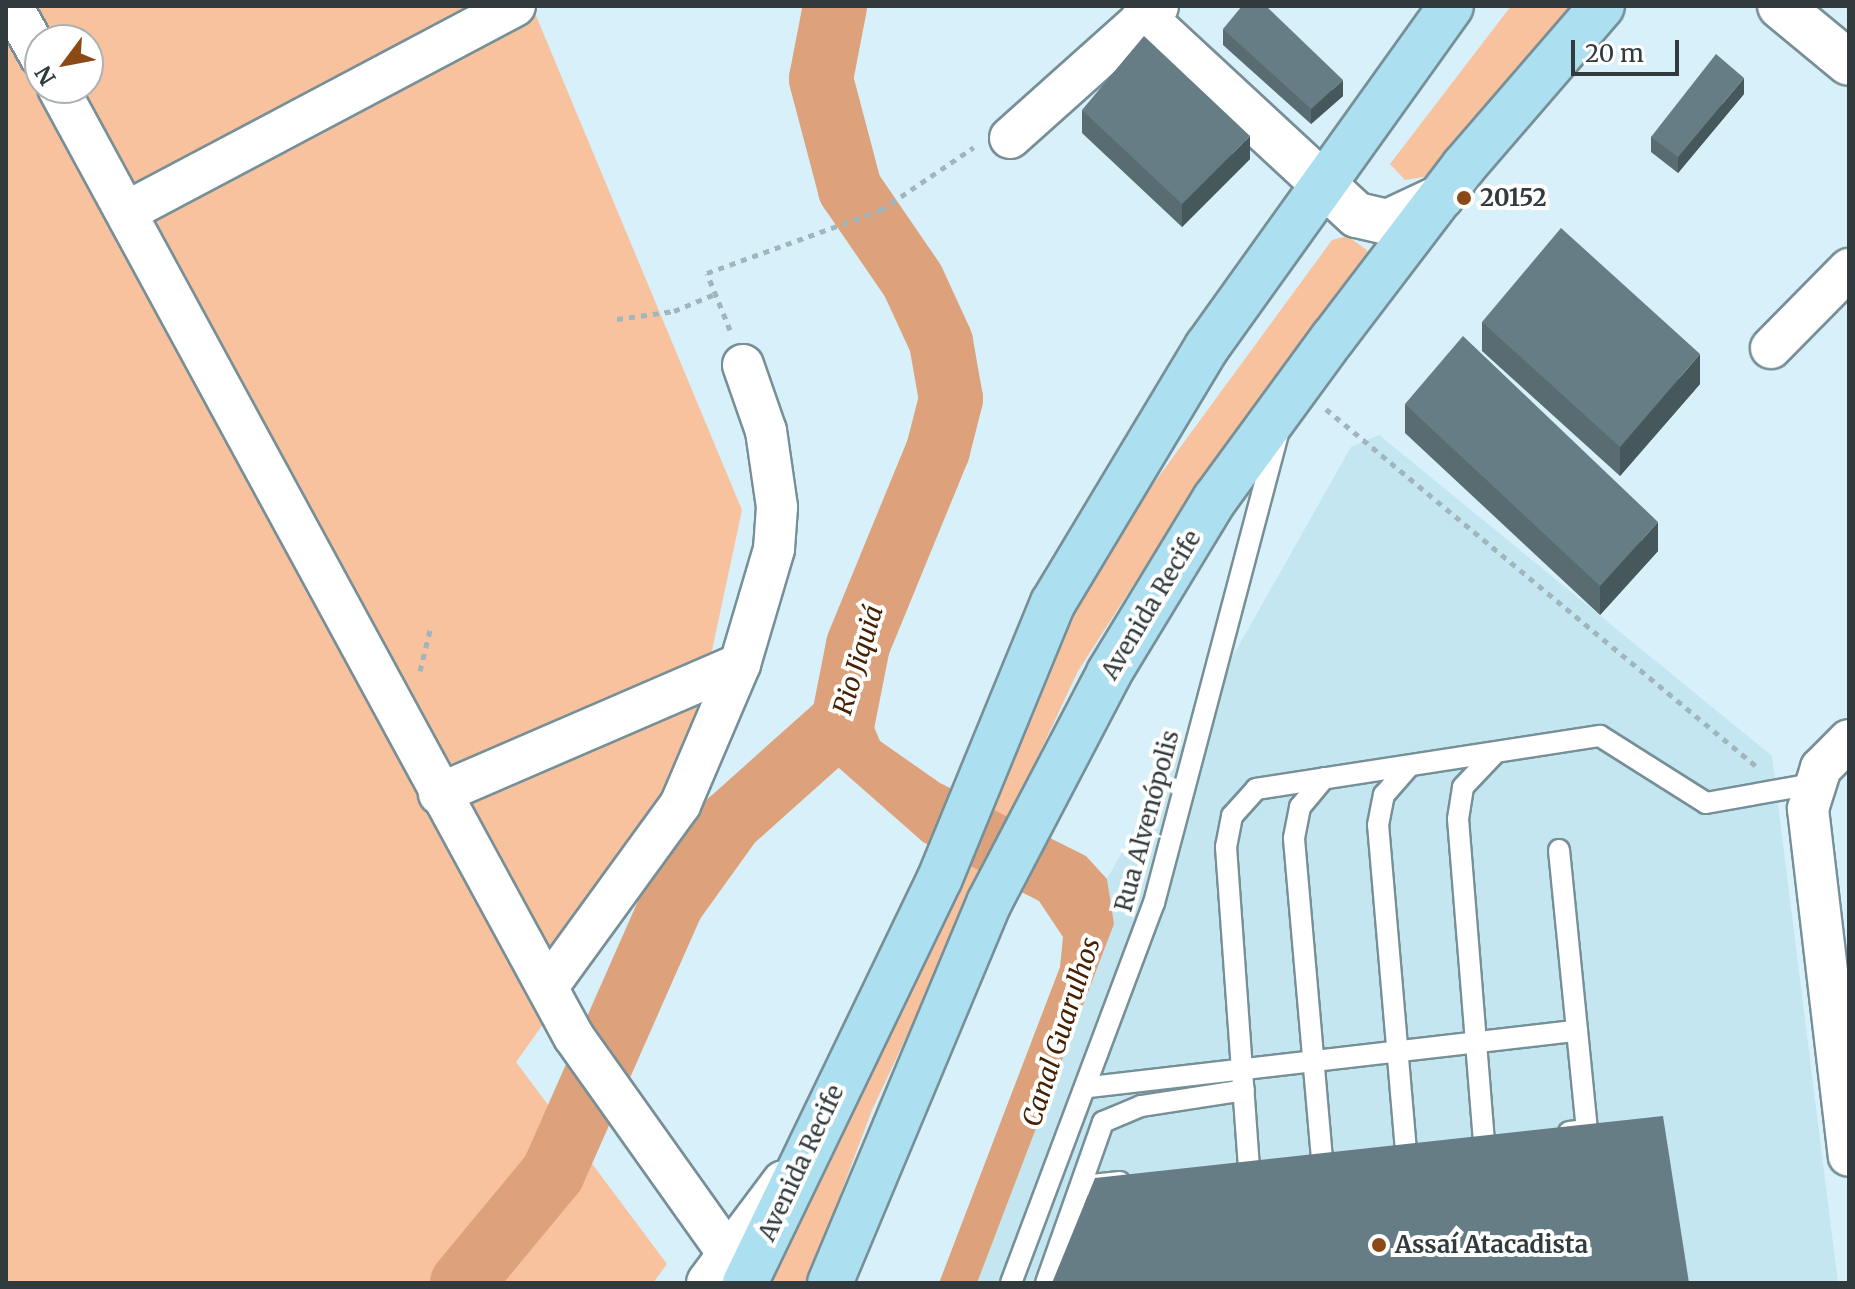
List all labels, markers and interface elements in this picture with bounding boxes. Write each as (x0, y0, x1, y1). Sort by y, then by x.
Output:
north arrow (24, 24, 104, 104)
scale bar (1575, 24, 1683, 74)
text: 20 m (1585, 38, 1644, 69)
text: N (29, 61, 62, 90)
place label: 20152 (1480, 184, 1547, 212)
marker: 20152 (1455, 189, 1473, 207)
street label: Avenida Recife (1095, 525, 1207, 685)
water label: Rio Jiquiá (827, 602, 889, 718)
street label: Rua Alvenópolis (1109, 727, 1185, 915)
water label: Canal Guarulhos (1016, 934, 1106, 1130)
street label: Avenida Recife (752, 1080, 850, 1246)
place label: Assaí Atacadista (1395, 1231, 1588, 1259)
marker: Assaí Atacadista (1370, 1236, 1388, 1254)

